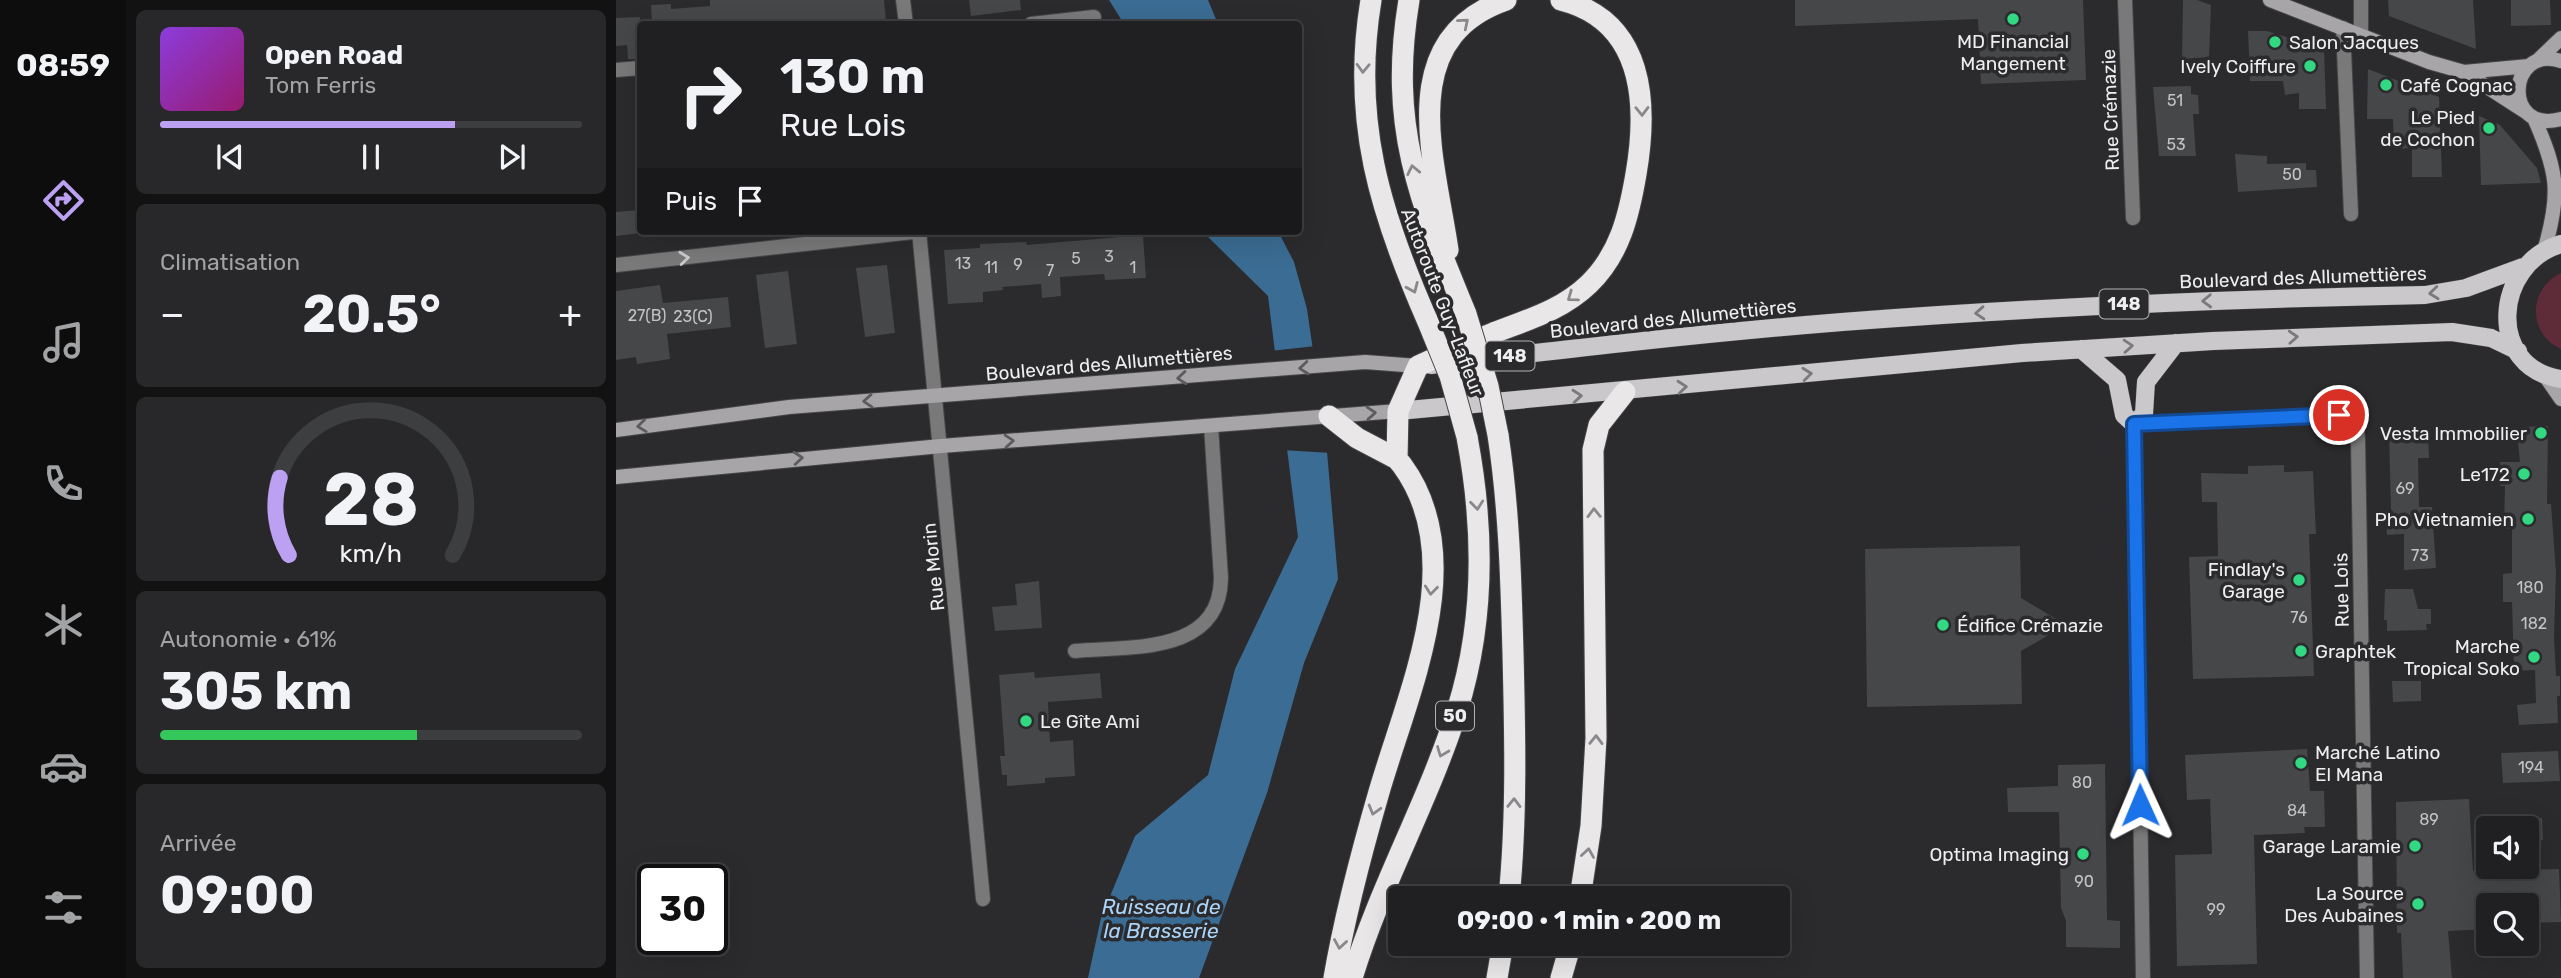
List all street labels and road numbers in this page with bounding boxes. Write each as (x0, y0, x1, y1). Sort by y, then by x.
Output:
street label: Rue Crémazie (2097, 49, 2124, 171)
street label: Autoroute Guy-Lafleur (1396, 205, 1489, 400)
street label: Boulevard des Allumettières (2179, 262, 2427, 293)
road number: 148 (2100, 290, 2148, 318)
street label: Boulevard des Allumettières (1549, 294, 1797, 343)
street label: Boulevard des Allumettières (985, 341, 1233, 386)
road number: 148 (1486, 342, 1534, 370)
street label: Rue Morin (917, 522, 950, 612)
street label: Rue Lois (2329, 552, 2354, 628)
road number: 50 (1436, 702, 1474, 730)

